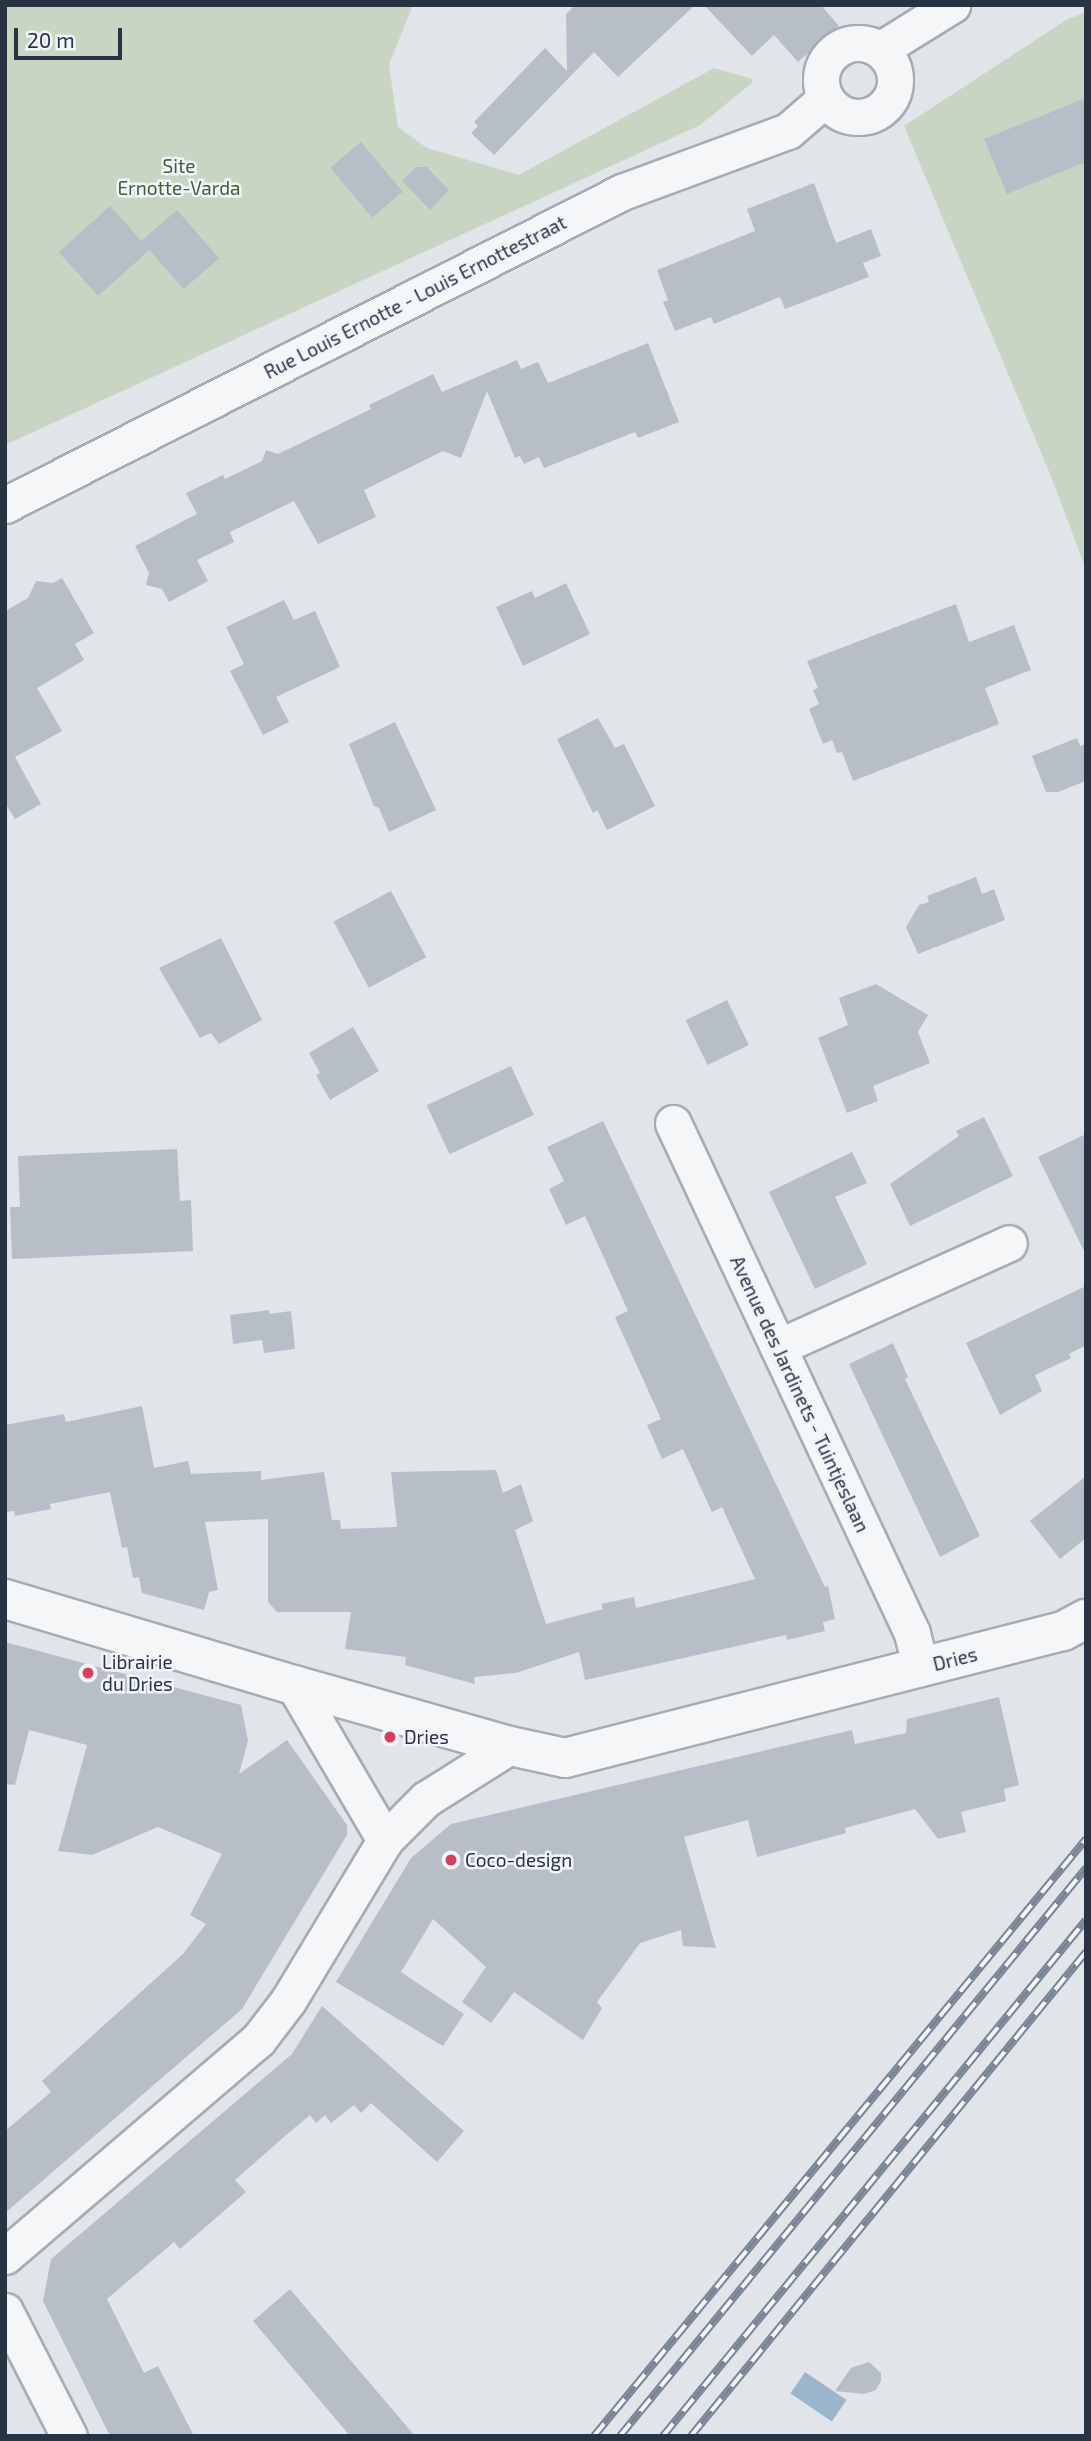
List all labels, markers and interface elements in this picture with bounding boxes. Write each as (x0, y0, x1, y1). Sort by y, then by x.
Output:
scale bar (18, 14, 126, 58)
text: 20 m (27, 27, 75, 52)
park label: Site Ernotte-Varda (117, 155, 241, 199)
street label: Rue Louis Ernotte - Louis Ernottestraat (260, 211, 570, 383)
street label: Avenue des Jardinets - Tuintjeslaan (726, 1252, 874, 1536)
street label: Dries (931, 1643, 979, 1675)
place label: Librairie du Dries (102, 1651, 173, 1695)
marker: Librairie du Dries (80, 1665, 96, 1681)
place label: Dries (404, 1726, 449, 1748)
marker: Dries (382, 1729, 398, 1745)
place label: Coco-design (465, 1849, 572, 1871)
marker: Coco-design (443, 1852, 459, 1868)

